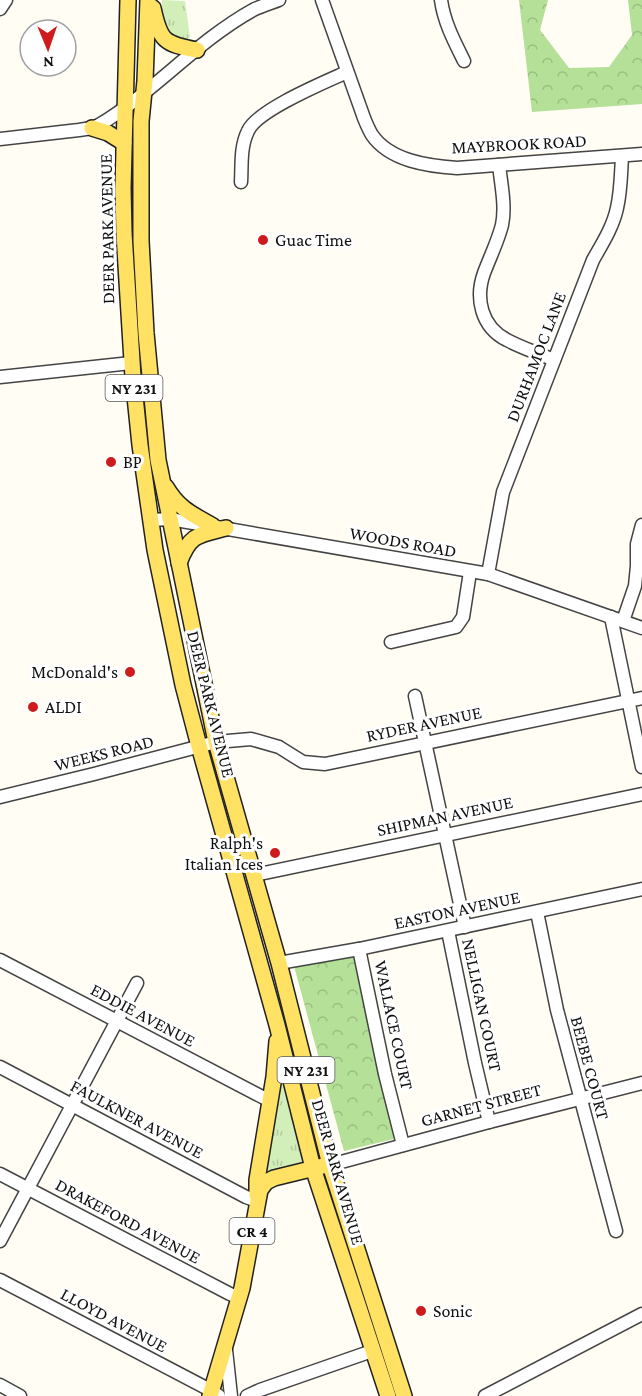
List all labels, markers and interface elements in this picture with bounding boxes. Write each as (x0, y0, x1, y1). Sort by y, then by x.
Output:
north arrow (18, 18, 78, 78)
text: N (43, 54, 54, 71)
street label: MAYBROOK ROAD (451, 130, 587, 158)
street label: DEER PARK AVENUE (96, 153, 118, 304)
place label: Guac Time (275, 230, 352, 250)
marker: Guac Time (256, 233, 270, 247)
street label: DURHAMOC LANE (502, 289, 570, 425)
road number: NY 231 (106, 375, 162, 401)
place label: BP (123, 452, 142, 472)
marker: BP (104, 455, 118, 469)
street label: WOODS ROAD (348, 523, 458, 561)
street label: DEER PARK AVENUE (183, 629, 239, 780)
place label: McDonald's (31, 662, 118, 682)
marker: McDonald's (123, 665, 137, 679)
place label: ALDI (45, 697, 82, 717)
marker: ALDI (26, 700, 40, 714)
street label: RYDER AVENUE (365, 702, 484, 746)
street label: WEEKS ROAD (52, 731, 156, 775)
street label: SHIPMAN AVENUE (375, 792, 515, 840)
place label: Ralph's Italian Ices (185, 833, 263, 874)
marker: Ralph's Italian Ices (268, 846, 282, 860)
street label: EASTON AVENUE (392, 887, 522, 933)
street label: NELLIGAN COURT (458, 937, 506, 1074)
street label: WALLACE COURT (371, 959, 417, 1092)
street label: EDDIE AVENUE (87, 979, 199, 1051)
street label: BEEBE COURT (567, 1014, 613, 1122)
road number: NY 231 (278, 1057, 334, 1083)
street label: FAULKNER AVENUE (67, 1075, 207, 1163)
street label: GARNET STREET (419, 1079, 544, 1131)
street label: DEER PARK AVENUE (308, 1097, 368, 1247)
street label: DRAKEFORD AVENUE (52, 1174, 204, 1268)
road number: CR 4 (230, 1218, 274, 1244)
street label: LLOYD AVENUE (57, 1284, 171, 1357)
place label: Sonic (433, 1301, 473, 1321)
marker: Sonic (414, 1304, 428, 1318)

